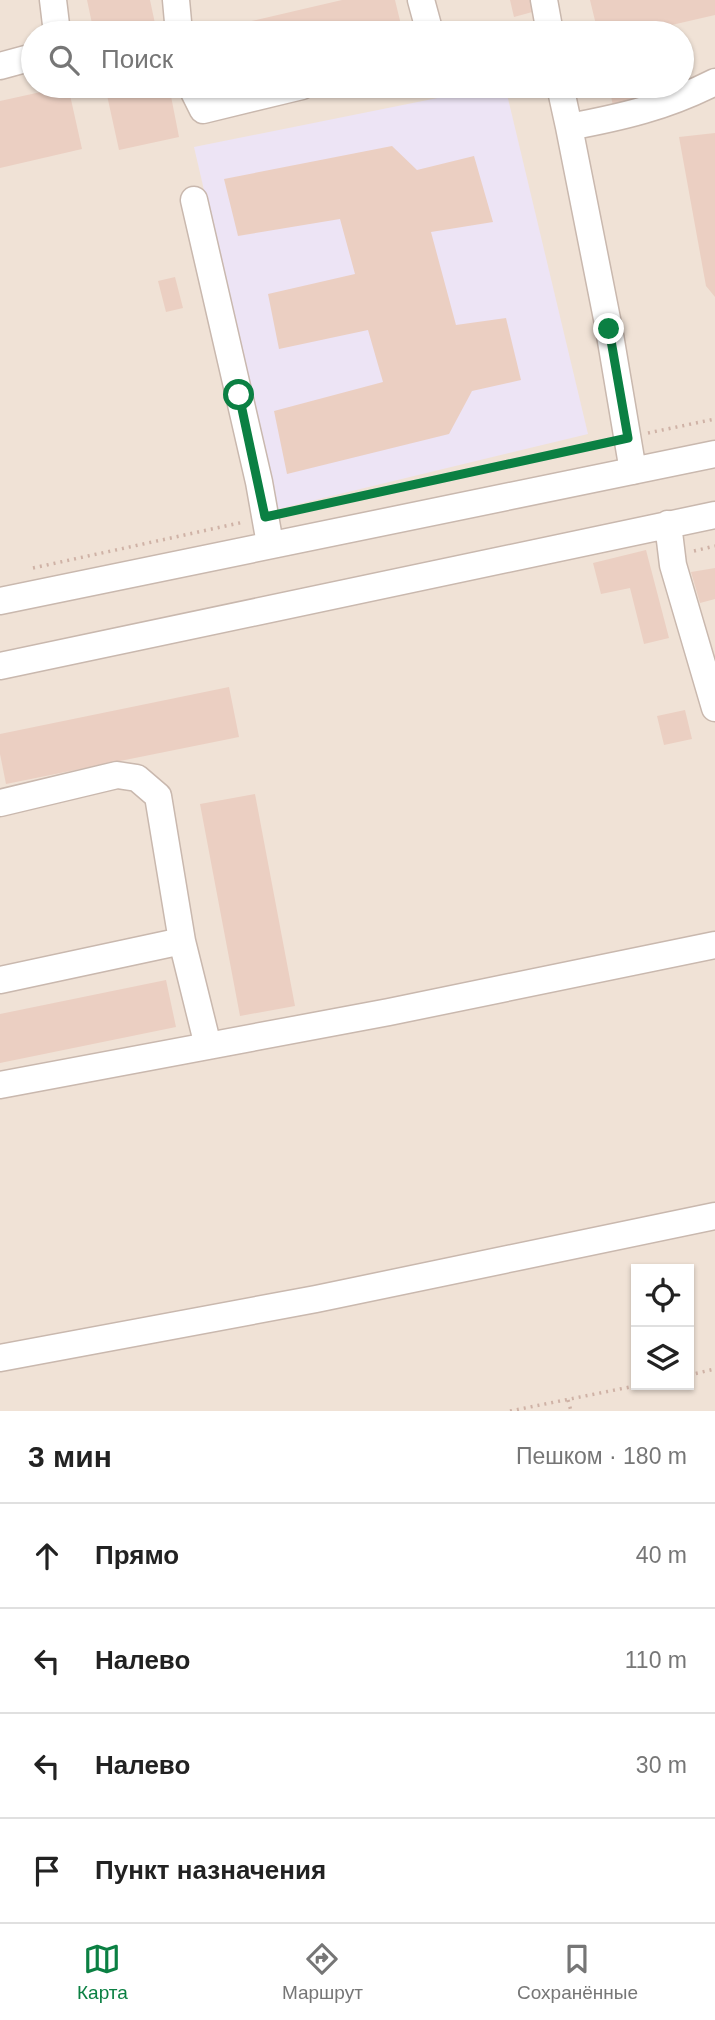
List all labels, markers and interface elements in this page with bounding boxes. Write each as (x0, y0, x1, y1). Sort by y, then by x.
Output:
search box (21, 21, 694, 98)
icon: search (45, 41, 83, 79)
text: Поиск (101, 44, 173, 74)
route end (593, 313, 624, 344)
route start (223, 379, 254, 410)
map controls (631, 1264, 694, 1390)
button: locate (631, 1264, 694, 1327)
button: layers (631, 1327, 694, 1390)
text: 3 мин (28, 1440, 112, 1473)
text: Пешком · 180 m (516, 1443, 687, 1469)
icon: ahead (28, 1537, 66, 1575)
text: Прямо (95, 1540, 179, 1570)
text: 40 m (636, 1542, 687, 1568)
icon: left (28, 1642, 66, 1680)
text: Налево (95, 1645, 190, 1675)
text: 110 m (625, 1647, 687, 1673)
icon: left (28, 1747, 66, 1785)
text: Налево (95, 1750, 190, 1780)
text: 30 m (636, 1752, 687, 1778)
icon: arrive (28, 1852, 66, 1890)
text: Пункт назначения (95, 1855, 326, 1885)
tab: Карта (77, 1940, 128, 2004)
tab: Маршрут (282, 1940, 363, 2004)
tab: Сохранённые (517, 1940, 638, 2004)

